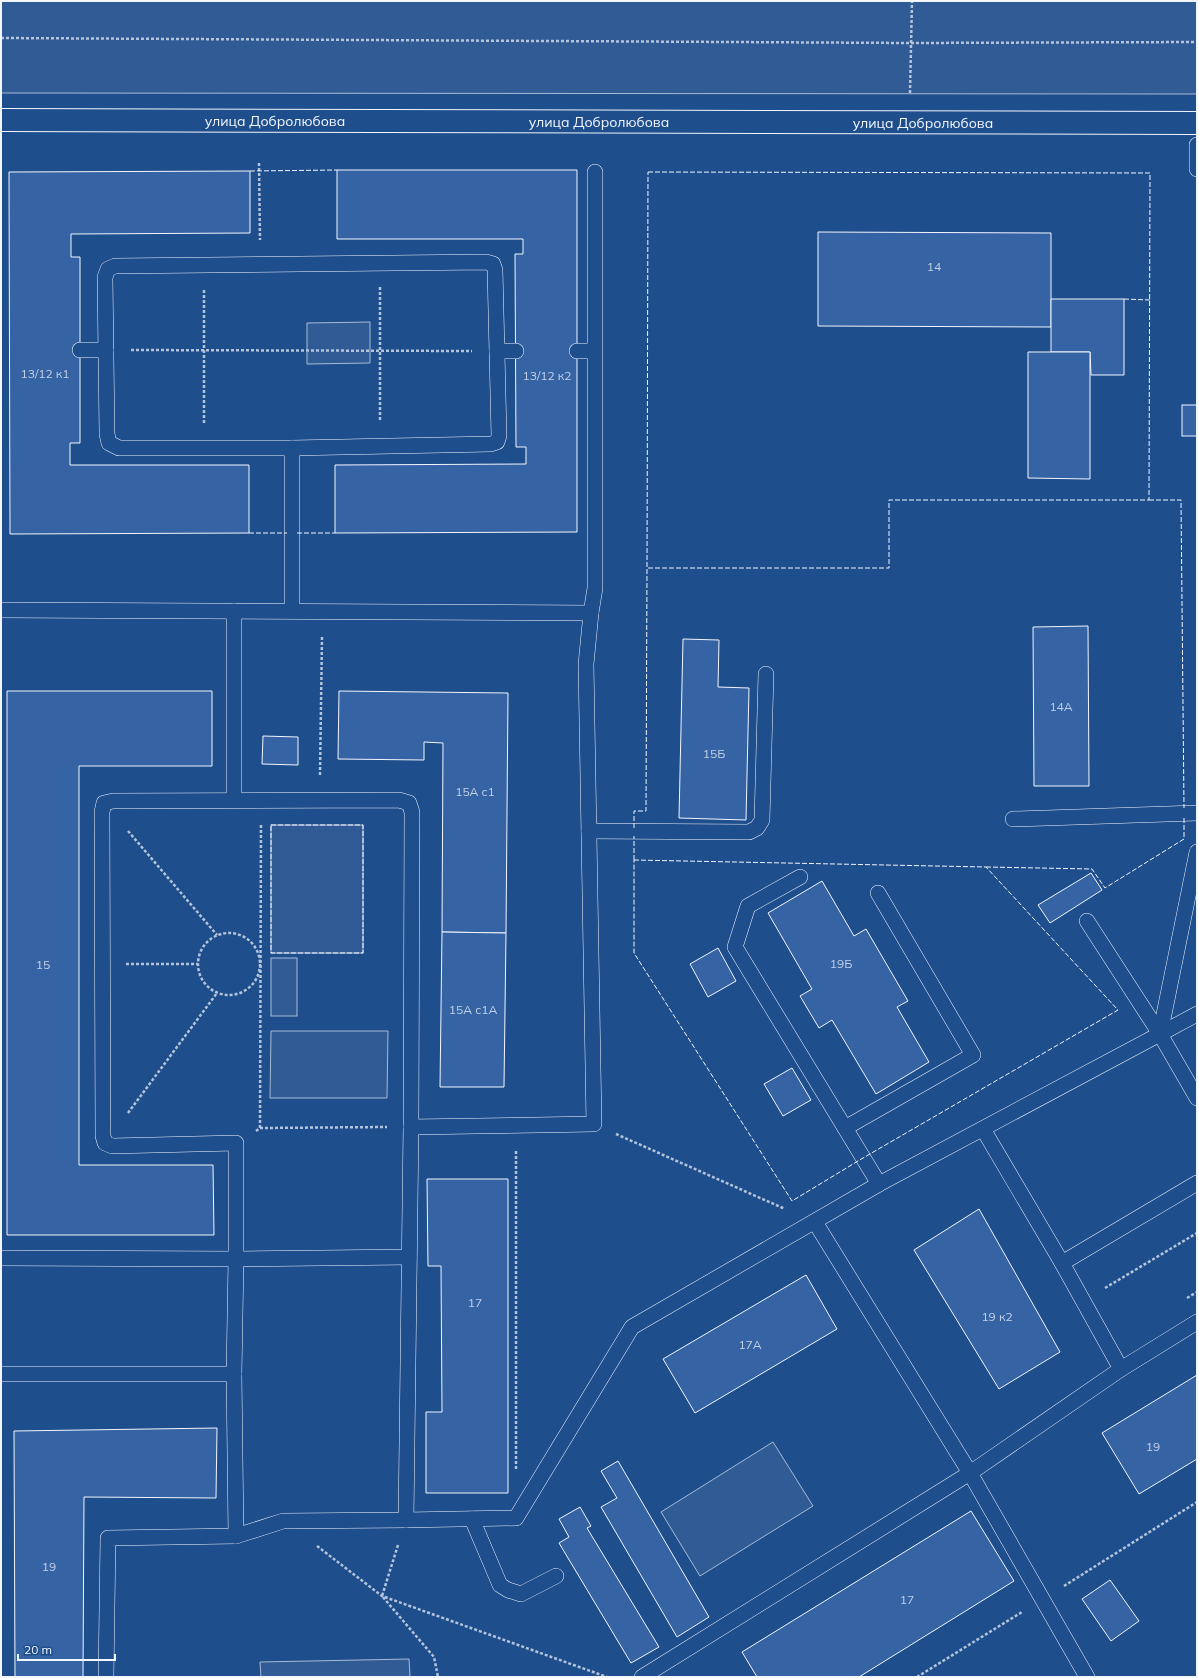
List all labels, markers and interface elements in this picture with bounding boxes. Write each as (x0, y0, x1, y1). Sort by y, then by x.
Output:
street label: улица Добролюбова (205, 112, 345, 130)
street label: улица Добролюбова (529, 113, 669, 131)
street label: улица Добролюбова (853, 114, 993, 132)
house number: 14 (927, 259, 941, 274)
house number: 13/12 к1 (20, 366, 70, 381)
house number: 13/12 к2 (522, 368, 572, 383)
house number: 14А (1049, 699, 1073, 714)
house number: 15Б (703, 746, 725, 761)
house number: 15А с1 (455, 784, 495, 799)
house number: 19Б (830, 956, 852, 971)
house number: 15 (36, 957, 50, 972)
house number: 15А с1А (449, 1002, 497, 1017)
house number: 17 (468, 1295, 482, 1310)
house number: 19 к2 (981, 1309, 1013, 1324)
house number: 17А (738, 1337, 762, 1352)
house number: 19 (1146, 1439, 1160, 1454)
house number: 19 (42, 1559, 56, 1574)
house number: 17 (900, 1592, 914, 1607)
scale bar (18, 1636, 115, 1662)
text: 20 m (24, 1642, 52, 1657)

